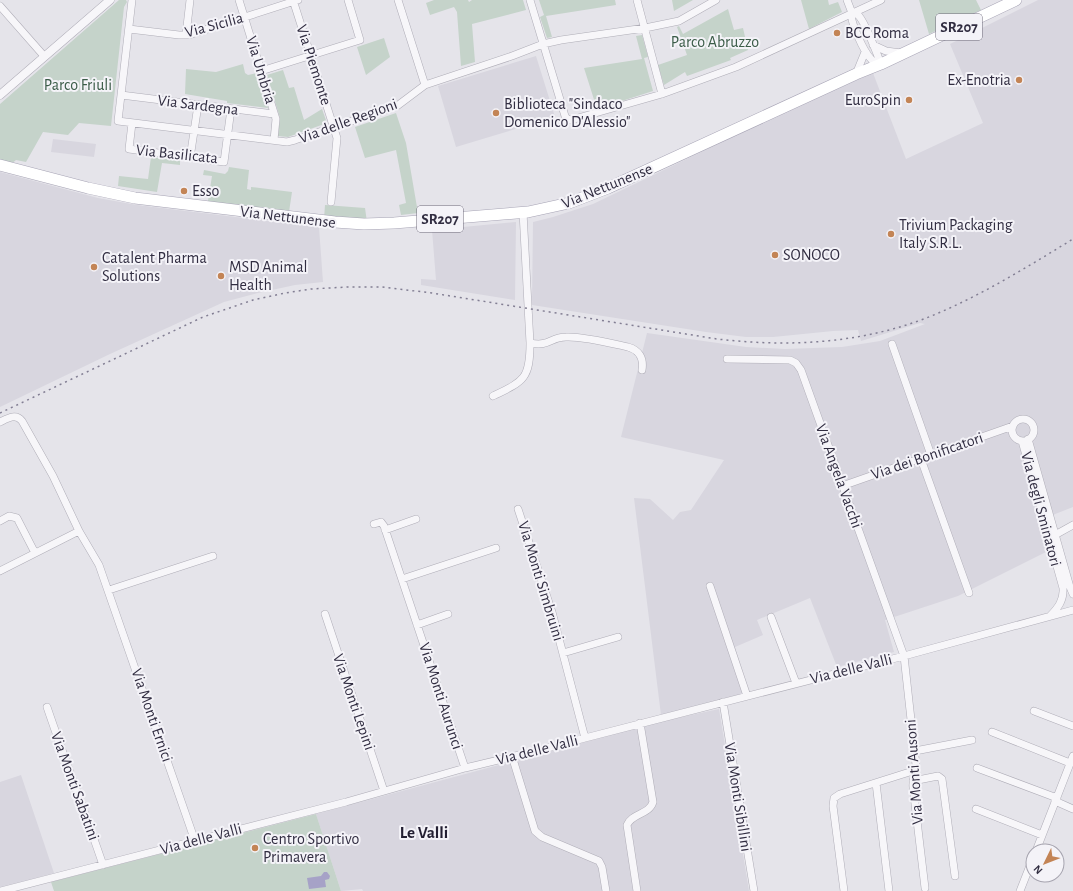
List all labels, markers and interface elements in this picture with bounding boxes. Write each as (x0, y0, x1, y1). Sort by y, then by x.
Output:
street label: Via Sicilia (183, 10, 245, 40)
road number: SR207 (936, 14, 982, 40)
street label: Via Piemonte (293, 23, 335, 107)
place label: BCC Roma (845, 25, 909, 41)
marker: BCC Roma (832, 28, 842, 38)
street label: Via Umbria (243, 34, 279, 106)
park label: Parco Abruzzo (671, 34, 759, 50)
place label: Ex-Enotria (947, 72, 1011, 88)
marker: Ex-Enotria (1014, 75, 1024, 85)
park label: Parco Friuli (44, 77, 112, 93)
street label: Via Sardegna (157, 92, 239, 118)
place label: EuroSpin (845, 92, 901, 108)
marker: EuroSpin (904, 95, 914, 105)
street label: Via delle Regioni (297, 96, 399, 146)
place label: Biblioteca "Sindaco Domenico D'Alessio" (504, 96, 631, 130)
marker: Biblioteca "Sindaco Domenico D'Alessio" (491, 108, 501, 118)
street label: Via Basilicata (135, 142, 219, 166)
street label: Via Nettunense (559, 161, 655, 211)
place label: Esso (192, 183, 220, 199)
marker: Esso (179, 186, 189, 196)
street label: Via Nettunense (239, 203, 337, 231)
road number: SR207 (417, 206, 463, 232)
place label: Trivium Packaging Italy S.R.L. (899, 217, 1013, 252)
marker: Trivium Packaging Italy S.R.L. (886, 229, 896, 239)
place label: SONOCO (783, 247, 840, 263)
place label: Catalent Pharma Solutions (102, 250, 207, 284)
marker: SONOCO (770, 250, 780, 260)
place label: MSD Animal Health (229, 259, 308, 293)
marker: Catalent Pharma Solutions (89, 262, 99, 272)
marker: MSD Animal Health (216, 271, 226, 281)
street label: Via Angela Vacchi (813, 422, 865, 530)
street label: Via dei Bonificatori (869, 429, 985, 483)
street label: Via degli Sminatori (1018, 450, 1064, 568)
street label: Via Monti Simbruini (515, 519, 567, 643)
street label: Via Monti Aurunci (416, 641, 466, 751)
street label: Via delle Valli (808, 651, 894, 687)
street label: Via Monti Lepini (330, 652, 378, 752)
street label: Via Monti Ernici (129, 666, 175, 764)
street label: Via Monti Ausoni (902, 719, 926, 825)
street label: Via Monti Sabatini (48, 730, 102, 842)
street label: Via delle Valli (494, 732, 580, 768)
street label: Via Monti Sibillini (721, 741, 755, 853)
street label: Via delle Valli (158, 820, 244, 858)
district label: Le Valli (400, 824, 448, 841)
place label: Centro Sportivo Primavera (263, 831, 359, 865)
marker: Centro Sportivo Primavera (250, 843, 260, 853)
north arrow (1025, 843, 1065, 883)
text: N (1031, 863, 1045, 876)

